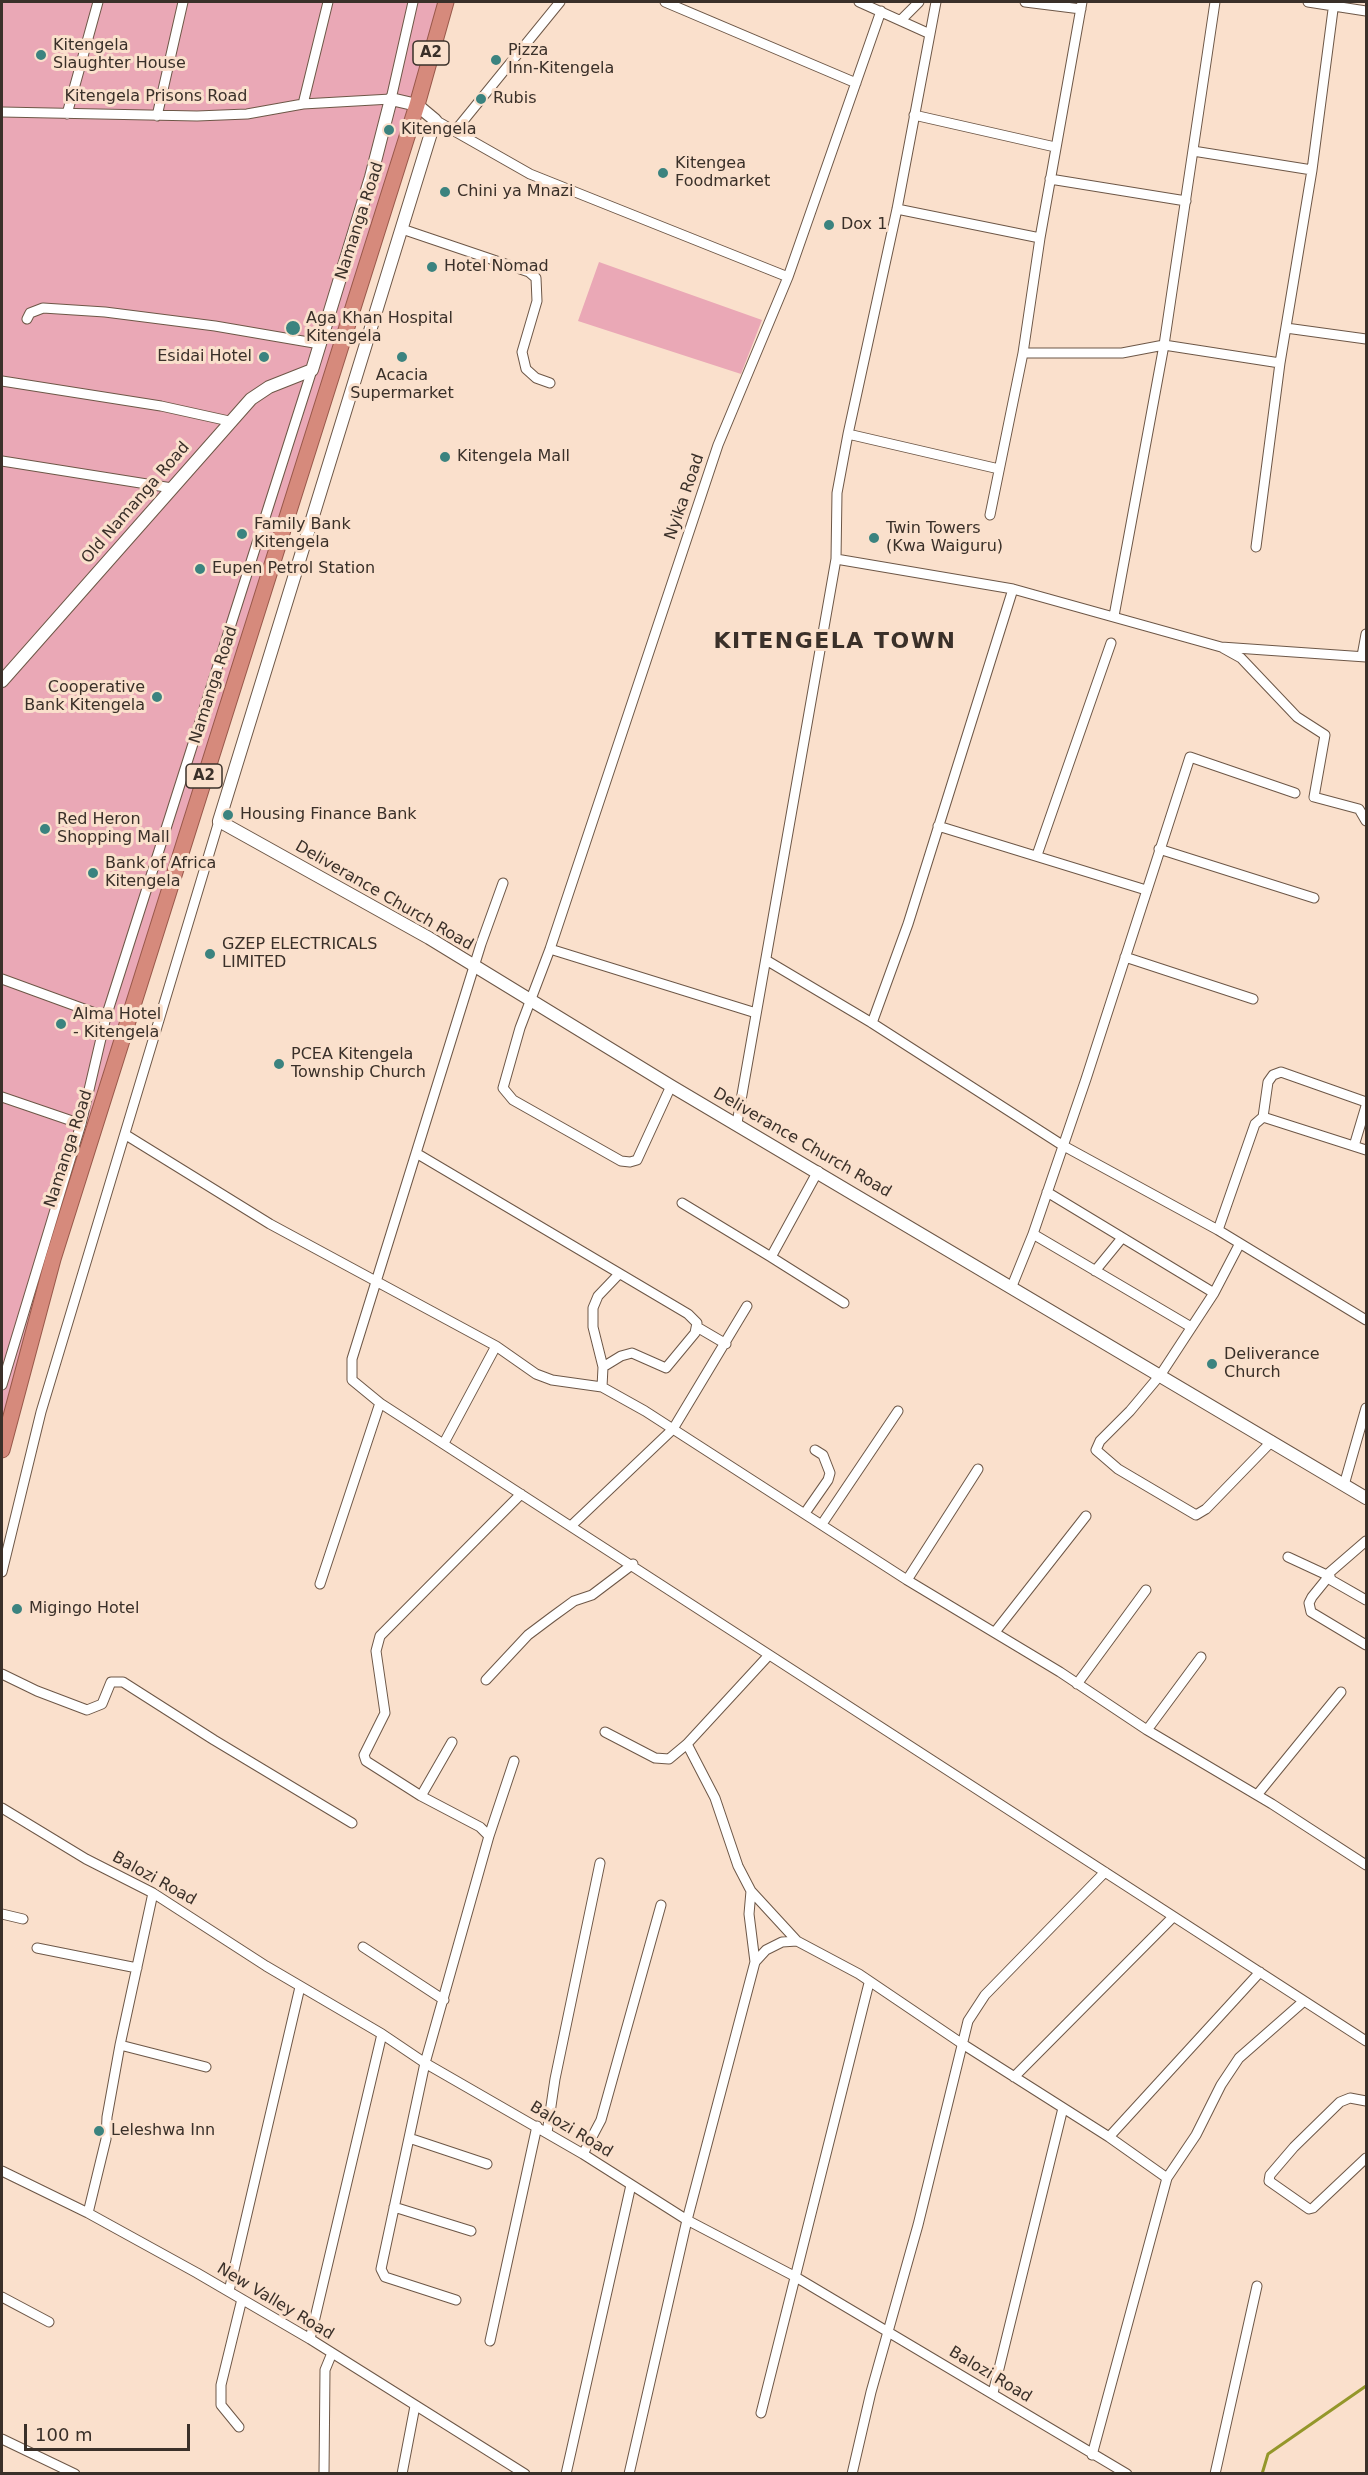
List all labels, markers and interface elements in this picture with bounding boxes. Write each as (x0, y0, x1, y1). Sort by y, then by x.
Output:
place label: Kitengela Slaughter House (53, 36, 186, 74)
road number: A2 (413, 41, 449, 65)
place label: Pizza Inn-Kitengela (508, 41, 614, 79)
marker: Kitengela Slaughter House (34, 48, 48, 62)
marker: Pizza Inn-Kitengela (489, 53, 503, 67)
street label: Kitengela Prisons Road (65, 87, 247, 107)
place label: Rubis (493, 89, 536, 109)
marker: Rubis (474, 92, 488, 106)
place label: Kitengela (401, 120, 476, 140)
marker: Kitengela (382, 123, 396, 137)
place label: Kitengea Foodmarket (675, 154, 770, 192)
street label: Namanga Road (332, 160, 388, 282)
marker: Kitengea Foodmarket (656, 166, 670, 180)
place label: Chini ya Mnazi (457, 182, 573, 202)
marker: Chini ya Mnazi (438, 185, 452, 199)
place label: Dox 1 (841, 215, 887, 235)
marker: Dox 1 (822, 218, 836, 232)
place label: Hotel Nomad (444, 257, 549, 277)
marker: Hotel Nomad (425, 260, 439, 274)
place label: Aga Khan Hospital Kitengela (306, 309, 453, 347)
marker: Aga Khan Hospital Kitengela (284, 319, 302, 337)
place label: Esidai Hotel (157, 347, 252, 367)
marker: Esidai Hotel (257, 350, 271, 364)
marker: Acacia Supermarket (395, 350, 409, 364)
place label: Acacia Supermarket (350, 366, 454, 404)
street label: Old Namanga Road (78, 438, 194, 568)
place label: Kitengela Mall (457, 447, 570, 467)
marker: Kitengela Mall (438, 450, 452, 464)
street label: Nyika Road (661, 451, 709, 543)
place label: Family Bank Kitengela (254, 515, 351, 553)
place label: Twin Towers (Kwa Waiguru) (886, 519, 1003, 557)
marker: Family Bank Kitengela (235, 527, 249, 541)
marker: Twin Towers (Kwa Waiguru) (867, 531, 881, 545)
place label: Eupen Petrol Station (212, 559, 375, 579)
marker: Eupen Petrol Station (193, 562, 207, 576)
street label: Namanga Road (186, 624, 242, 746)
district label: KITENGELA TOWN (714, 629, 956, 655)
place label: Cooperative Bank Kitengela (24, 678, 145, 716)
marker: Cooperative Bank Kitengela (150, 690, 164, 704)
road number: A2 (186, 764, 222, 788)
place label: Housing Finance Bank (240, 805, 417, 825)
marker: Housing Finance Bank (221, 808, 235, 822)
place label: Red Heron Shopping Mall (57, 810, 170, 848)
marker: Red Heron Shopping Mall (38, 822, 52, 836)
street label: Deliverance Church Road (292, 837, 476, 955)
place label: Bank of Africa Kitengela (105, 854, 216, 892)
marker: Bank of Africa Kitengela (86, 866, 100, 880)
place label: GZEP ELECTRICALS LIMITED (222, 935, 377, 973)
marker: GZEP ELECTRICALS LIMITED (203, 947, 217, 961)
place label: Alma Hotel - Kitengela (73, 1005, 161, 1043)
marker: Alma Hotel - Kitengela (54, 1017, 68, 1031)
place label: PCEA Kitengela Township Church (291, 1045, 426, 1083)
marker: PCEA Kitengela Township Church (272, 1057, 286, 1071)
street label: Deliverance Church Road (710, 1084, 894, 1202)
street label: Namanga Road (41, 1088, 97, 1210)
place label: Deliverance Church (1224, 1345, 1320, 1383)
marker: Deliverance Church (1205, 1357, 1219, 1371)
place label: Migingo Hotel (29, 1599, 139, 1619)
marker: Migingo Hotel (10, 1602, 24, 1616)
street label: Balozi Road (109, 1848, 199, 1910)
street label: Balozi Road (526, 2098, 616, 2162)
place label: Leleshwa Inn (111, 2121, 215, 2141)
marker: Leleshwa Inn (92, 2124, 106, 2138)
street label: New Valley Road (213, 2260, 337, 2344)
street label: Balozi Road (945, 2343, 1035, 2407)
scale bar (27, 2412, 194, 2450)
text: 100 m (35, 2424, 93, 2445)

